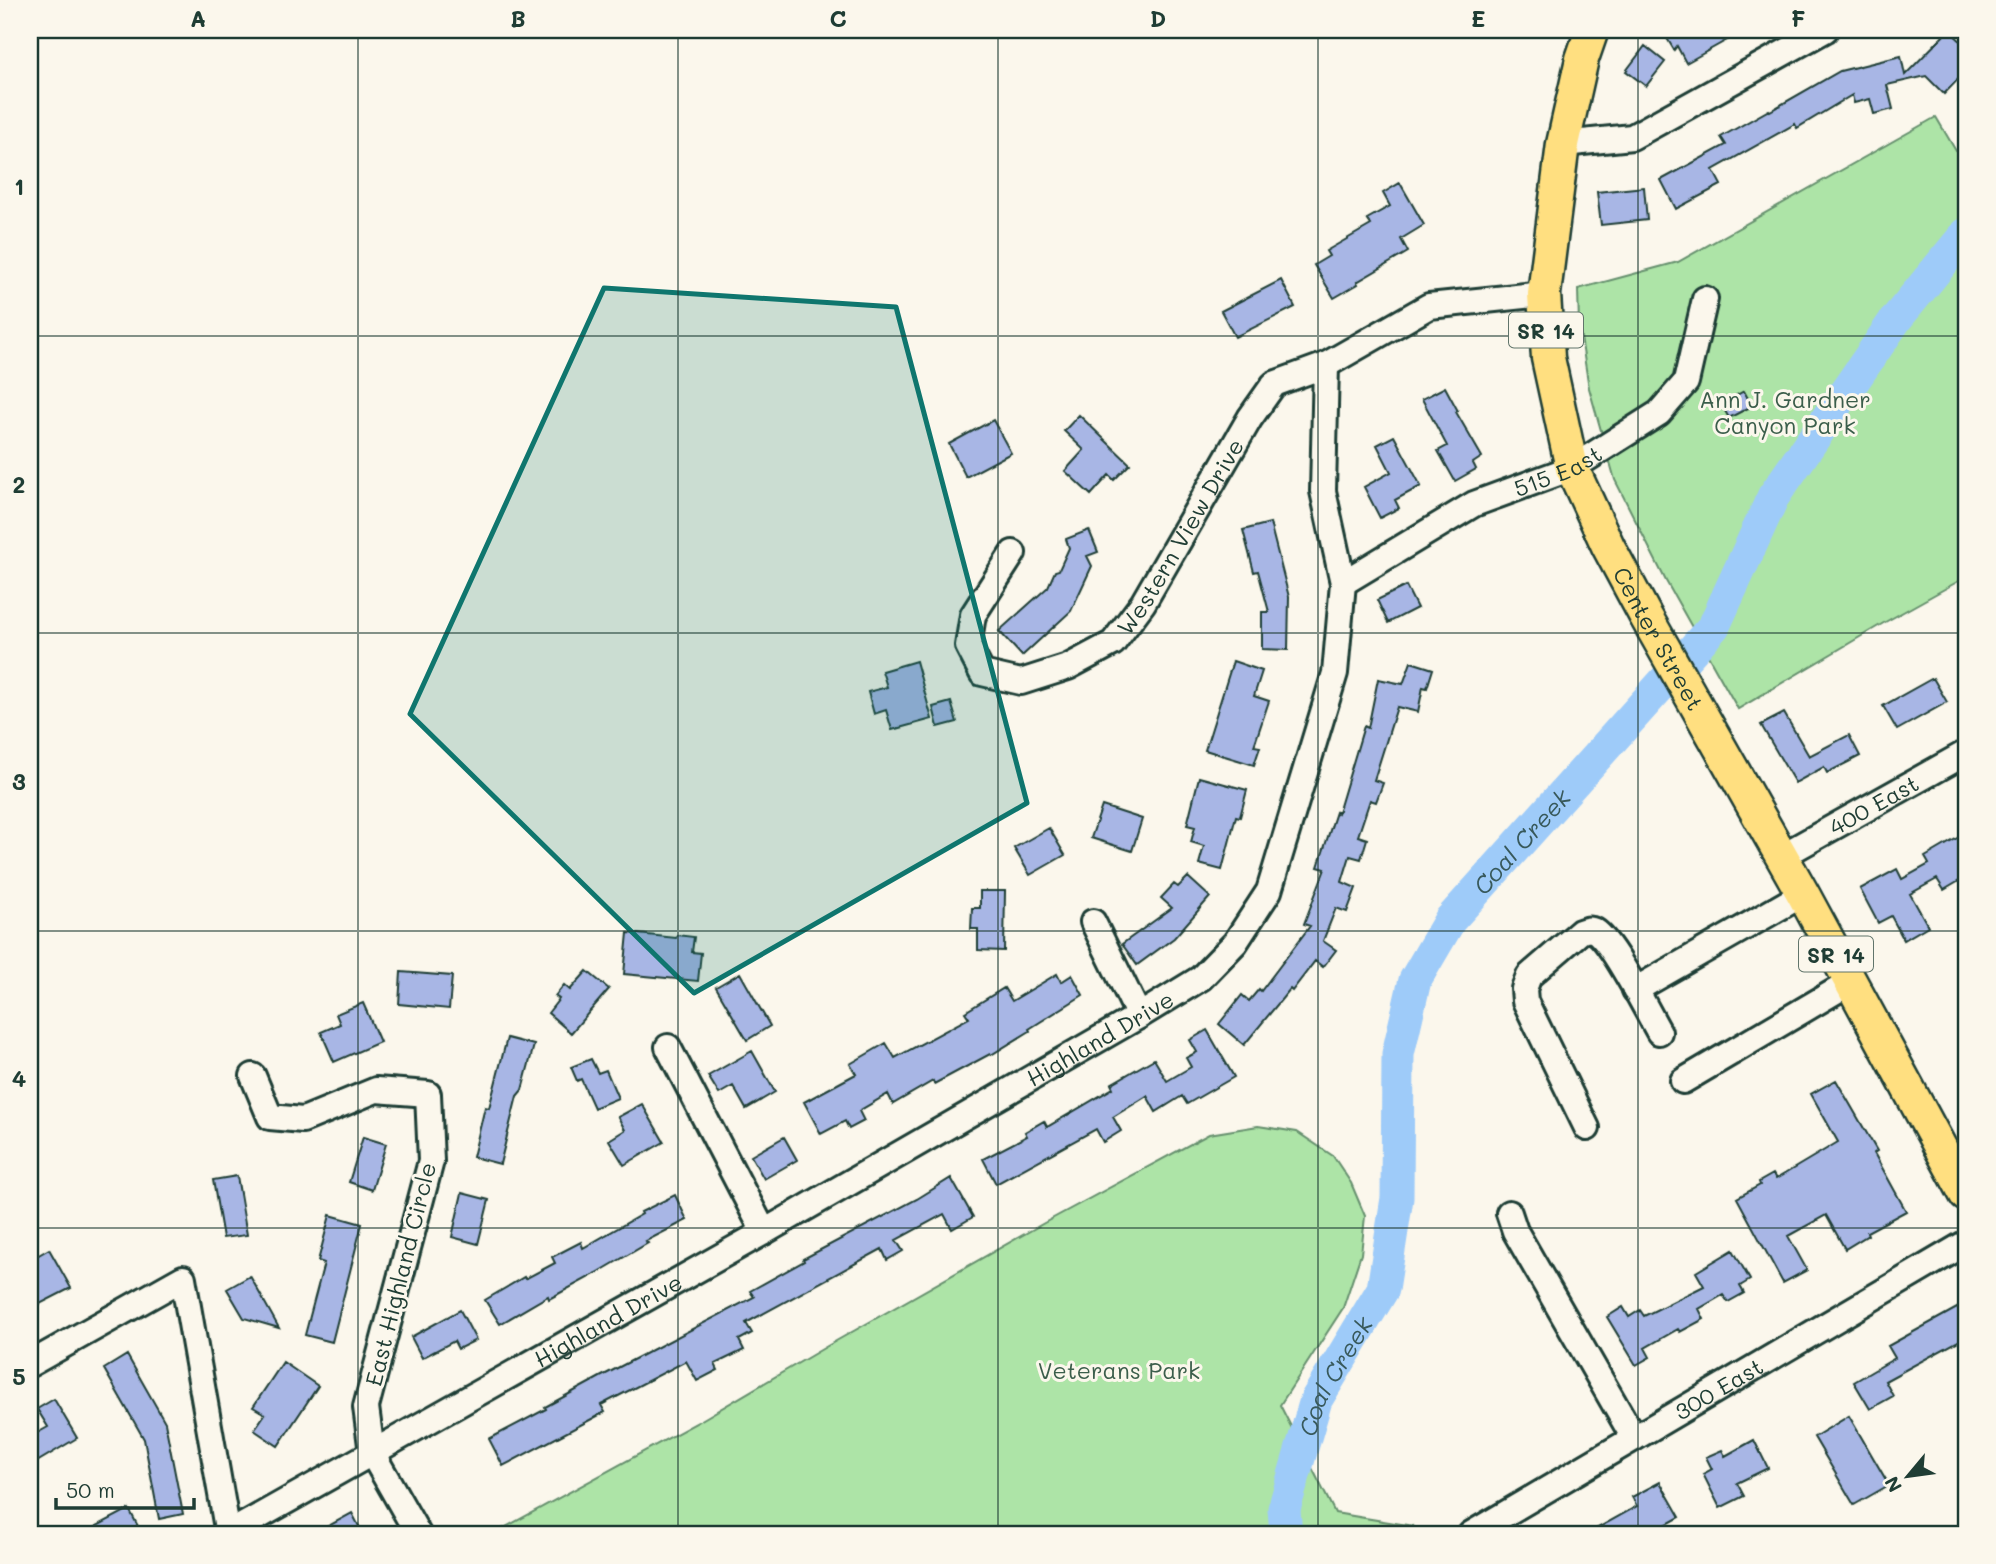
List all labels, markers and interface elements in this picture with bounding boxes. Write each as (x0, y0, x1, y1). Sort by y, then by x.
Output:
text: A (190, 3, 206, 33)
text: B (510, 3, 526, 33)
text: C (829, 3, 847, 33)
text: D (1150, 3, 1166, 33)
text: E (1471, 3, 1485, 33)
text: F (1791, 3, 1805, 33)
text: 1 (14, 171, 24, 201)
road number: SR 14 (1509, 312, 1583, 348)
park label: Ann J. Gardner Canyon Park (1699, 384, 1871, 440)
street label: Western View Drive (1109, 433, 1250, 641)
street label: 515 East (1510, 438, 1607, 503)
text: 2 (13, 469, 25, 499)
street label: Center Street (1607, 561, 1711, 716)
text: 3 (12, 766, 26, 796)
street label: 400 East (1823, 768, 1924, 842)
water label: Coal Creek (1465, 781, 1577, 900)
road number: SR 14 (1799, 936, 1873, 972)
street label: Highland Drive (1021, 983, 1179, 1093)
text: 4 (12, 1063, 26, 1093)
street label: East Highland Circle (358, 1159, 442, 1389)
street label: Highland Drive (528, 1266, 687, 1374)
water label: Coal Creek (1291, 1309, 1379, 1439)
street label: 300 East (1669, 1351, 1768, 1426)
park label: Veterans Park (1038, 1355, 1200, 1385)
text: 5 (12, 1361, 26, 1391)
north arrow (1874, 1442, 1944, 1512)
scale bar (56, 1466, 194, 1510)
text: N (1878, 1472, 1907, 1497)
text: 50 m (66, 1476, 115, 1503)

